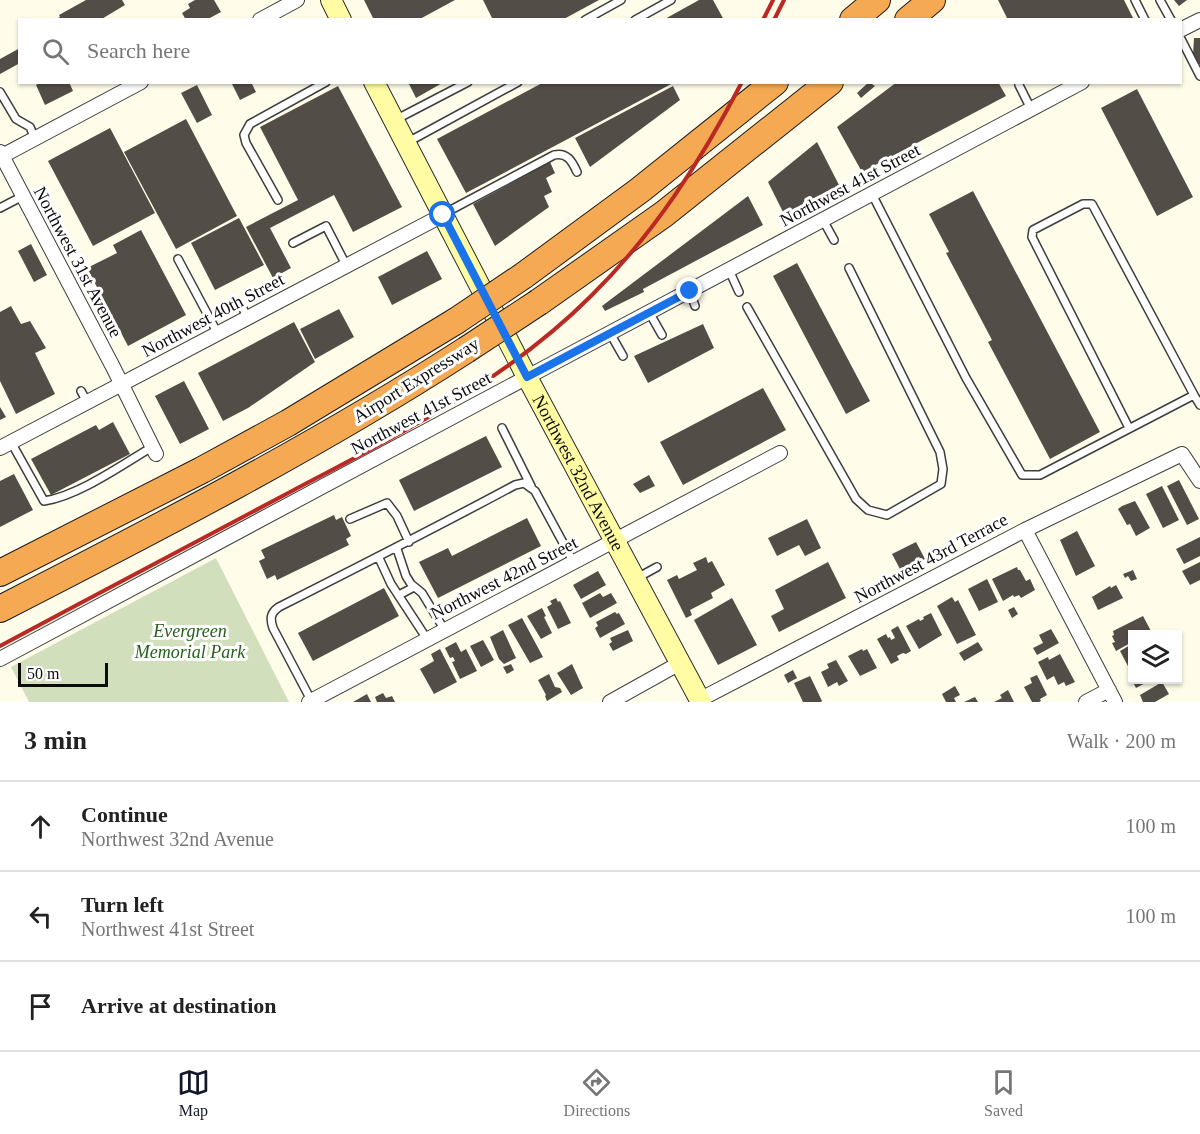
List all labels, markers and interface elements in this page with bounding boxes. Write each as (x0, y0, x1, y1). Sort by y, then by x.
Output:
search box (18, 18, 1182, 84)
icon: search (39, 35, 72, 68)
text: Search here (87, 38, 190, 63)
street label: Northwest 41st Street (776, 140, 924, 230)
street label: Northwest 31st Avenue (30, 183, 126, 341)
route start (429, 201, 455, 227)
street label: Northwest 40th Street (139, 269, 287, 361)
route end (676, 277, 702, 303)
street label: Airport Expressway (349, 333, 483, 427)
street label: Northwest 41st Street (347, 368, 495, 458)
street label: Northwest 32nd Avenue (528, 392, 628, 554)
street label: Northwest 43rd Terrace (851, 509, 1011, 607)
street label: Northwest 42nd Street (427, 532, 581, 624)
park label: Evergreen Memorial Park (134, 621, 246, 662)
map controls (1128, 630, 1182, 684)
button: layers (1128, 630, 1182, 684)
scale bar (18, 660, 108, 688)
text: 50 m (27, 665, 59, 682)
text: 3 min (24, 726, 87, 755)
text: Walk · 200 m (1067, 730, 1176, 752)
text: Continue (81, 802, 168, 827)
icon: ahead (24, 810, 57, 843)
text: 100 m (1125, 815, 1176, 837)
text: Northwest 32nd Avenue (81, 828, 274, 850)
text: Turn left (81, 892, 164, 917)
icon: left (24, 900, 57, 933)
text: 100 m (1125, 905, 1176, 927)
text: Northwest 41st Street (81, 918, 254, 940)
icon: arrive (24, 990, 57, 1023)
text: Arrive at destination (81, 993, 277, 1018)
tab: Map (177, 1066, 210, 1120)
tab: Directions (564, 1066, 630, 1120)
tab: Saved (984, 1066, 1023, 1120)

